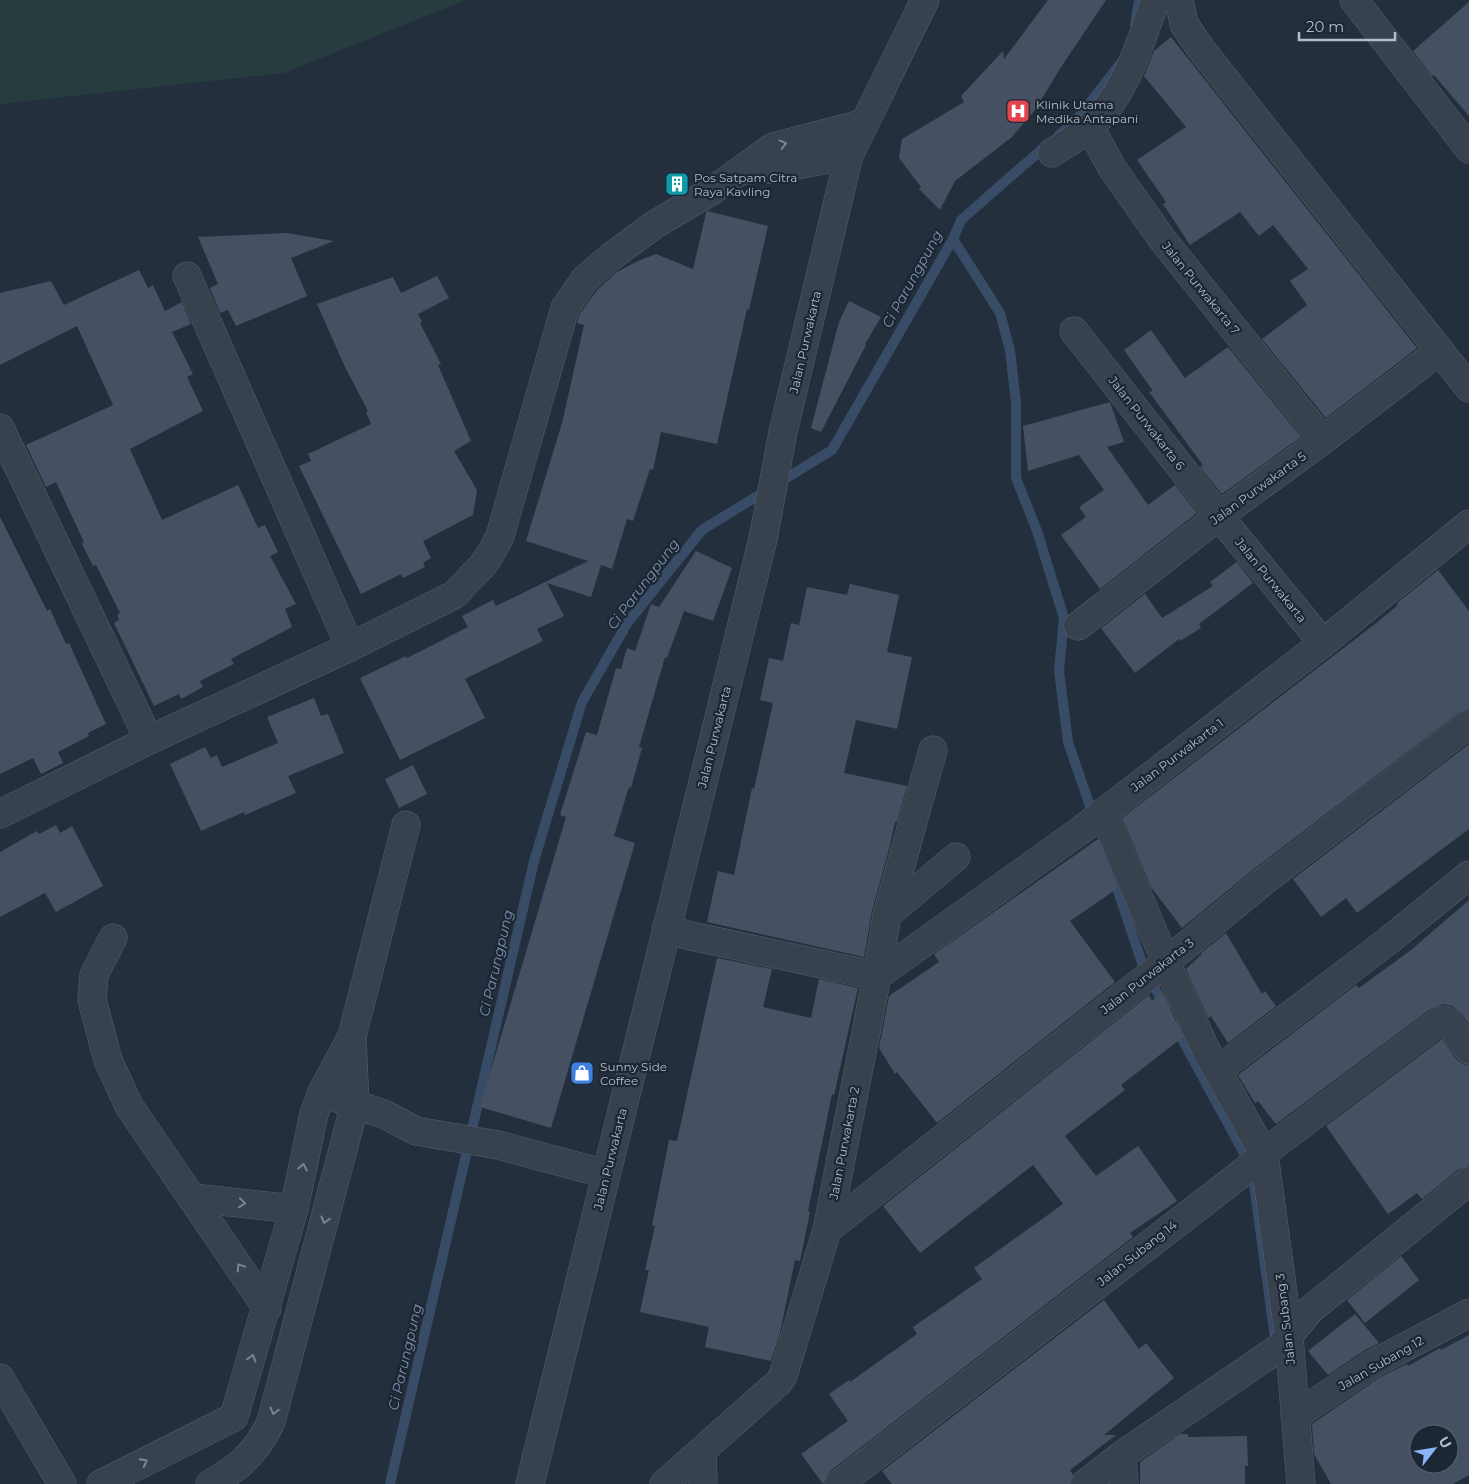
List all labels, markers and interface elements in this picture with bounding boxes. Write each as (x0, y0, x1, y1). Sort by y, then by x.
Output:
scale bar (1299, 10, 1395, 42)
text: 20 m (1306, 17, 1344, 36)
place label: Klinik Utama Medika Antapani (1036, 97, 1138, 126)
hospital icon: Klinik Utama Medika Antapani (1005, 98, 1031, 124)
one-way arrow (779, 140, 787, 150)
place label: Pos Satpam Citra Raya Kavling (694, 170, 797, 199)
building icon: Pos Satpam Citra Raya Kavling (664, 171, 690, 197)
water label: Ci Parungpung (878, 227, 946, 331)
street label: Jalan Purwakarta 7 (1158, 238, 1243, 337)
street label: Jalan Purwakarta (786, 289, 824, 396)
street label: Jalan Purwakarta 6 (1105, 372, 1188, 473)
street label: Jalan Purwakarta 5 (1206, 448, 1309, 528)
street label: Jalan Purwakarta (1232, 534, 1310, 625)
water label: Ci Parungpung (603, 535, 683, 633)
street label: Jalan Purwakarta (694, 684, 734, 791)
street label: Jalan Purwakarta 1 (1127, 715, 1226, 795)
water label: Ci Parungpung (475, 908, 517, 1018)
street label: Jalan Purwakarta 3 (1096, 935, 1197, 1018)
place label: Sunny Side Coffee (600, 1059, 667, 1088)
shop icon: Sunny Side Coffee (569, 1060, 595, 1086)
street label: Jalan Purwakarta 2 (826, 1085, 862, 1202)
street label: Jalan Purwakarta (590, 1106, 630, 1213)
one-way arrow (297, 1163, 308, 1171)
one-way arrow (238, 1198, 246, 1209)
one-way arrow (320, 1216, 331, 1225)
street label: Jalan Subang 14 (1093, 1217, 1180, 1289)
one-way arrow (236, 1263, 246, 1272)
street label: Jalan Subang 3 (1272, 1272, 1298, 1366)
water label: Ci Parungpung (384, 1302, 426, 1412)
street label: Jalan Subang 12 (1335, 1332, 1426, 1394)
one-way arrow (246, 1354, 256, 1362)
one-way arrow (269, 1407, 280, 1416)
north arrow (1409, 1424, 1459, 1474)
text: U (1435, 1433, 1456, 1452)
one-way arrow (139, 1458, 148, 1468)

